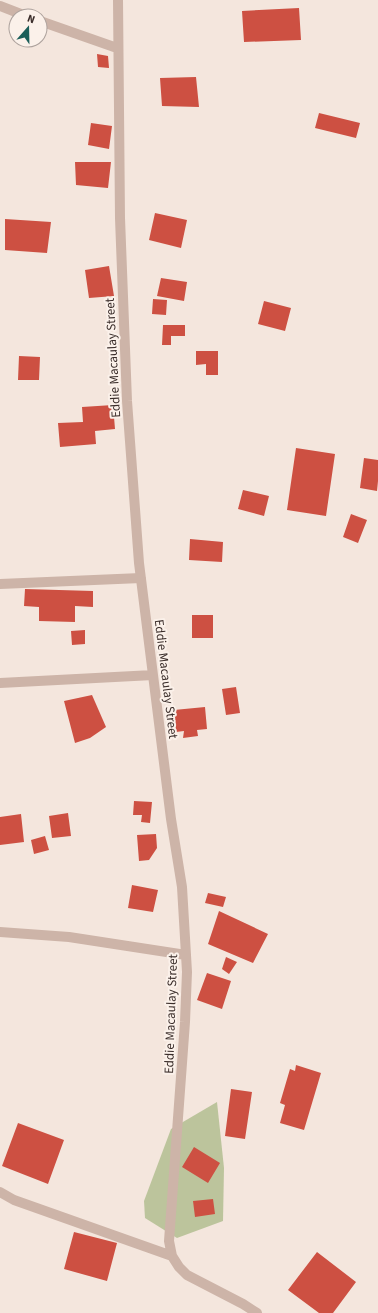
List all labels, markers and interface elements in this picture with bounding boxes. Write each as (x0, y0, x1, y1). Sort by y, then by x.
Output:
north arrow (8, 8, 48, 48)
text: N (25, 11, 37, 27)
street label: Eddie Macaulay Street (101, 297, 125, 418)
street label: Eddie Macaulay Street (150, 619, 182, 740)
street label: Eddie Macaulay Street (160, 953, 182, 1074)

